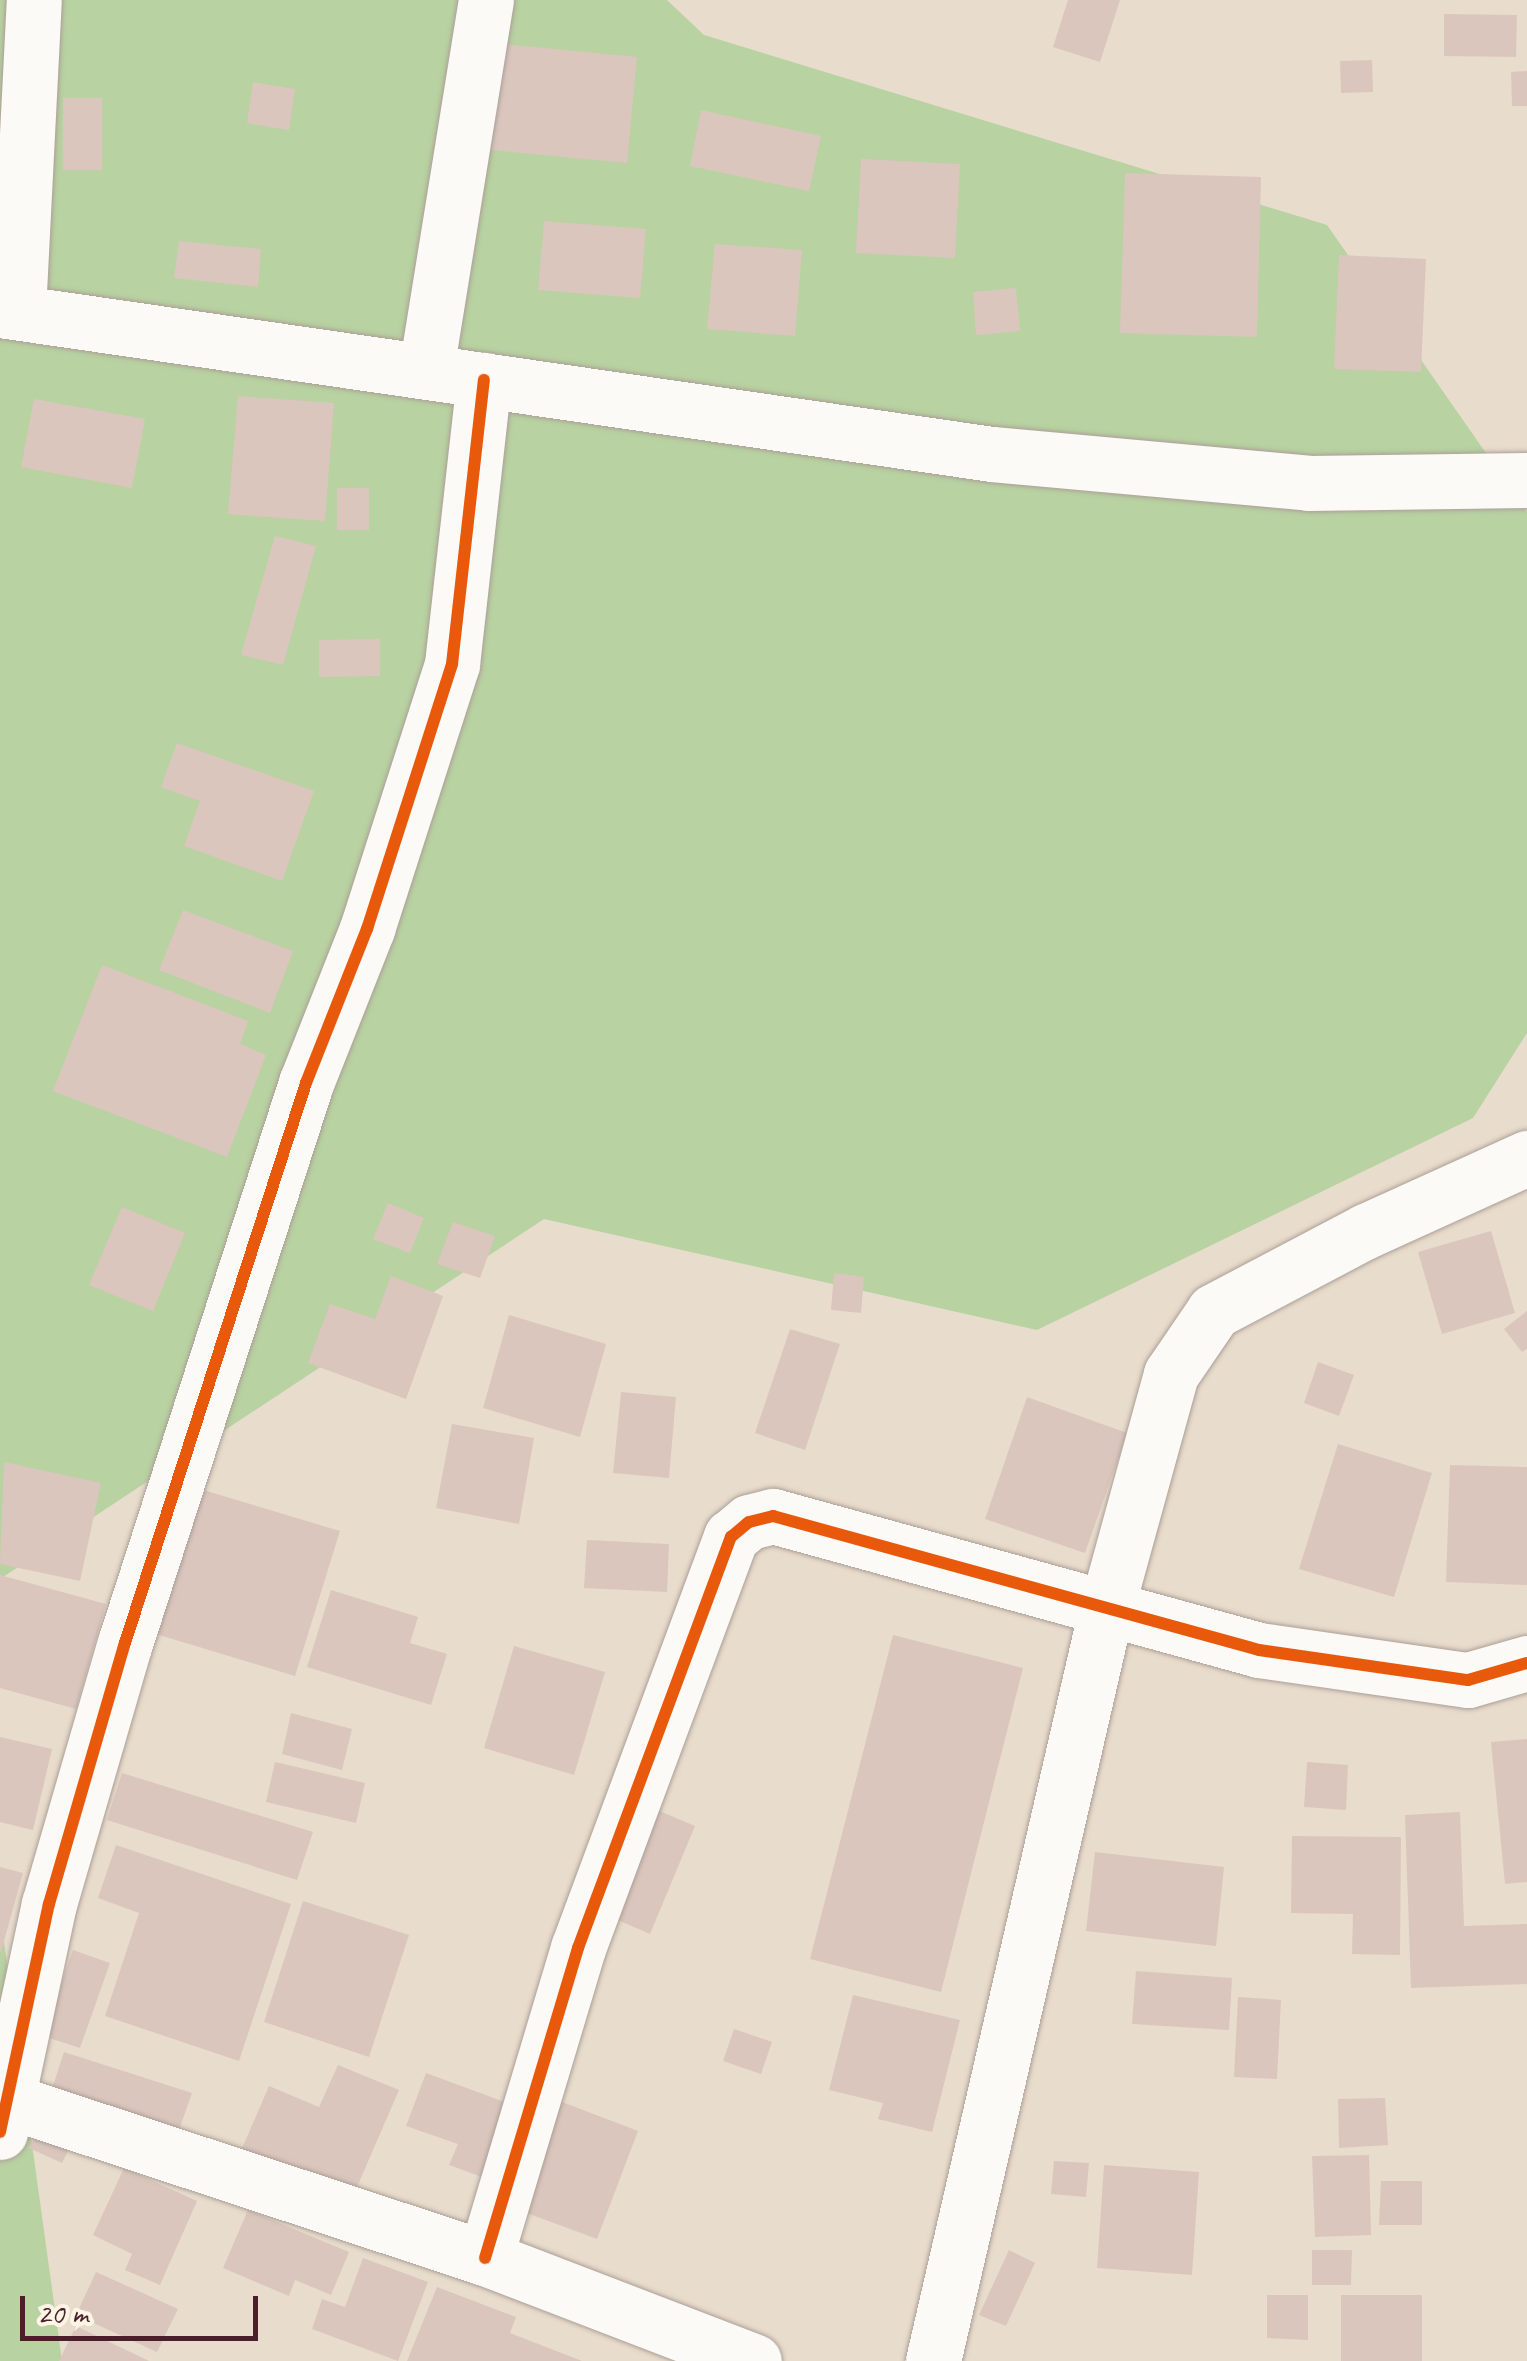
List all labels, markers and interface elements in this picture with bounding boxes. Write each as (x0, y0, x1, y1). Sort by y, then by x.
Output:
scale bar (25, 2276, 262, 2338)
text: 20 m (37, 2294, 88, 2332)

